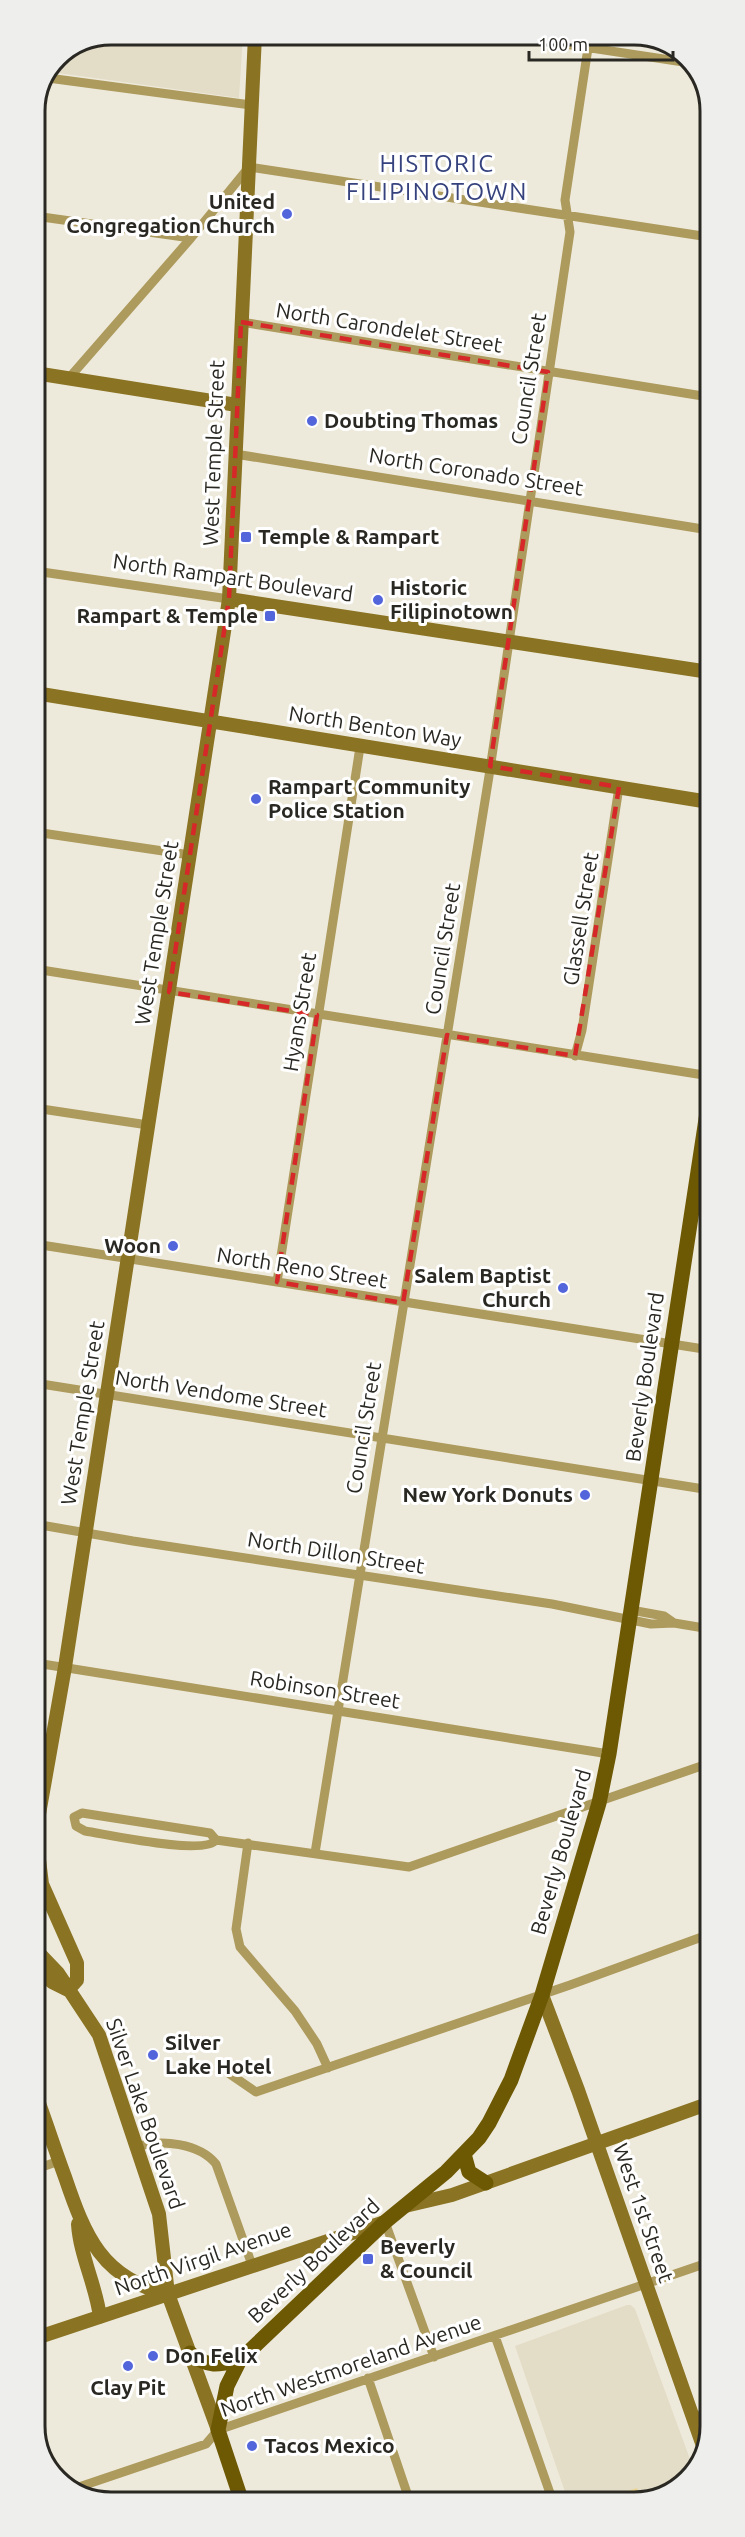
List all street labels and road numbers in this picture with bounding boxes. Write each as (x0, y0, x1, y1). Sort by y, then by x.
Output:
street label: North Carondelet Street (274, 297, 504, 357)
street label: Council Street (506, 311, 550, 446)
street label: West Temple Street (198, 360, 228, 546)
street label: North Coronado Street (367, 442, 585, 500)
street label: North Rampart Boulevard (111, 548, 355, 606)
street label: North Benton Way (287, 701, 463, 752)
street label: West Temple Street (130, 839, 182, 1027)
street label: Glassell Street (558, 851, 602, 987)
street label: Council Street (420, 881, 464, 1016)
street label: Hyans Street (278, 951, 320, 1073)
street label: North Reno Street (215, 1242, 389, 1292)
street label: Beverly Boulevard (620, 1290, 668, 1463)
street label: West Temple Street (56, 1319, 108, 1507)
street label: Council Street (341, 1360, 385, 1495)
street label: North Vendome Street (114, 1364, 329, 1422)
street label: North Dillon Street (246, 1526, 426, 1578)
street label: Robinson Street (248, 1665, 402, 1713)
street label: Beverly Boulevard (525, 1766, 595, 1937)
street label: Silver Lake Boulevard (102, 2015, 190, 2212)
street label: West 1st Street (609, 2140, 679, 2285)
street label: Beverly Boulevard (243, 2193, 384, 2327)
street label: North Virgil Avenue (111, 2216, 294, 2300)
street label: North Westmoreland Avenue (217, 2309, 484, 2421)

